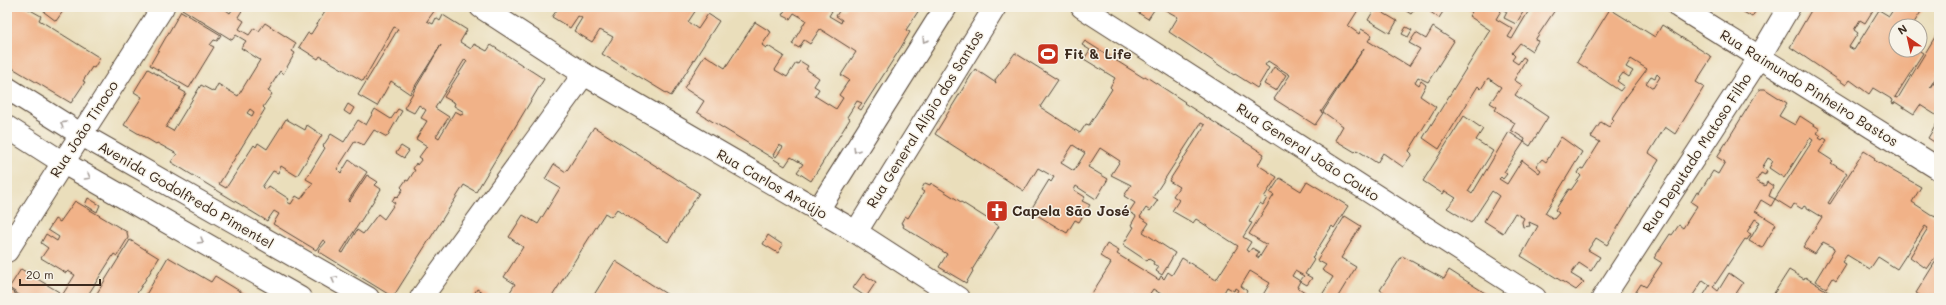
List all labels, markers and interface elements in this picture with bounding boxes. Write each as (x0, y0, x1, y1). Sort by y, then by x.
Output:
north arrow (1888, 18, 1928, 58)
text: N (1894, 21, 1910, 38)
street label: Rua Raimundo Pinheiro Bastos (1717, 25, 1902, 150)
street label: Rua General Alípio dos Santos (862, 26, 987, 211)
one-way arrow (923, 36, 930, 43)
sports icon: Fit & Life (1035, 41, 1061, 67)
place label: Fit & Life (1064, 44, 1132, 63)
street label: Rua Deputado Matoso Filho (1638, 69, 1755, 236)
street label: Rua João Tinoco (45, 77, 122, 181)
street label: Rua General João Couto (1233, 98, 1383, 205)
one-way arrow (60, 121, 67, 128)
street label: Avenida Godolfredo Pimentel (95, 136, 277, 253)
street label: Rua Carlos Araújo (713, 144, 831, 223)
one-way arrow (853, 146, 861, 153)
one-way arrow (84, 172, 91, 179)
church icon: Capela São José (984, 198, 1010, 224)
place label: Capela São José (1012, 201, 1130, 220)
one-way arrow (197, 237, 204, 244)
scale bar (20, 261, 100, 287)
text: 20 m (26, 266, 54, 282)
one-way arrow (331, 276, 338, 284)

